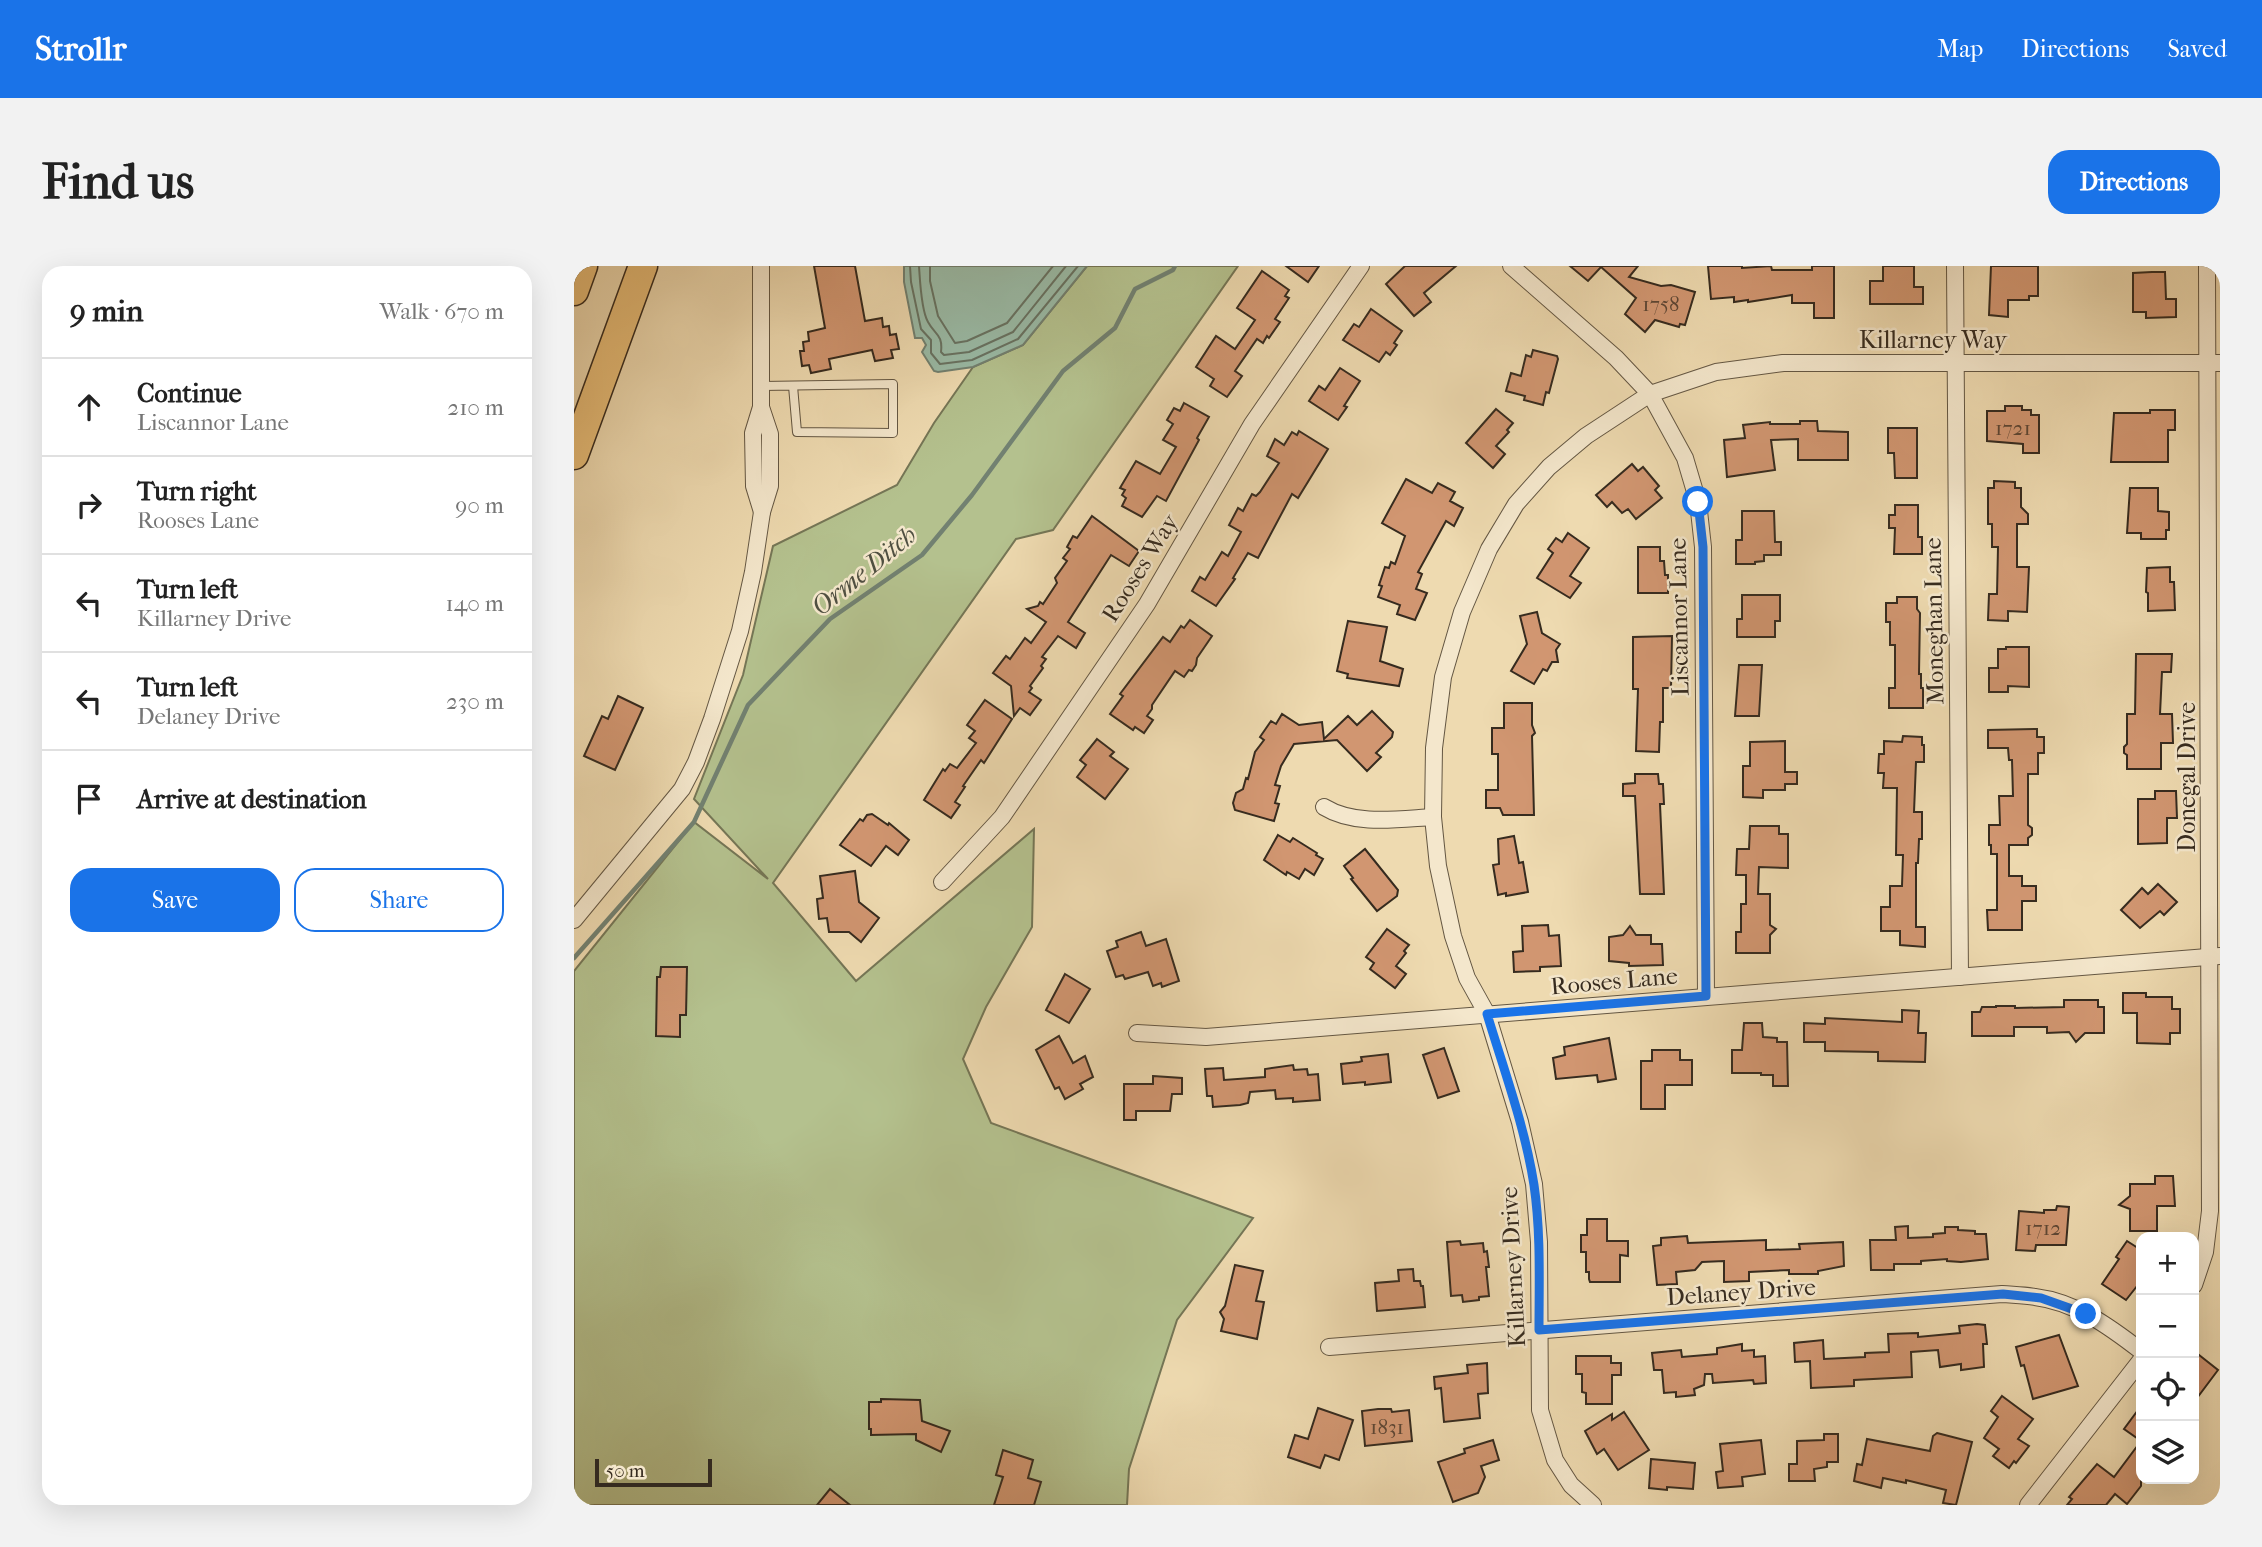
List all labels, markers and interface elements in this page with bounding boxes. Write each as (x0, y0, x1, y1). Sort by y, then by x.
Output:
text: Strollr (35, 30, 126, 69)
text: Map (1937, 35, 1983, 63)
text: Directions (2021, 35, 2129, 63)
text: Saved (2167, 35, 2227, 63)
button: Directions (2048, 150, 2220, 214)
text: Find us (42, 153, 194, 211)
house number: 1758 (1642, 292, 1680, 316)
text: 9 min (70, 294, 143, 329)
text: Walk · 670 m (380, 298, 504, 325)
street label: Killarney Way (1859, 326, 2008, 354)
text: Continue (137, 378, 242, 409)
icon: ahead (70, 388, 108, 426)
text: 210 m (447, 394, 504, 421)
text: Liscannor Lane (137, 409, 289, 436)
house number: 1721 (1995, 416, 2031, 440)
text: Turn right (137, 476, 257, 507)
icon: right (70, 486, 108, 524)
route start (1682, 486, 1713, 517)
text: 90 m (455, 492, 504, 519)
text: Rooses Lane (137, 507, 259, 534)
street label: Rooses Way (1096, 508, 1185, 627)
water label: Orme Ditch (805, 519, 923, 623)
street label: Liscannor Lane (1664, 537, 1694, 696)
street label: Moneghan Lane (1919, 537, 1949, 705)
text: Turn left (137, 574, 238, 605)
icon: left (70, 584, 108, 622)
text: 140 m (445, 590, 504, 617)
text: Killarney Drive (137, 605, 291, 632)
text: Turn left (137, 672, 238, 703)
icon: left (70, 682, 108, 720)
text: 230 m (446, 688, 504, 715)
street label: Donegal Drive (2173, 702, 2201, 852)
text: Delaney Drive (137, 703, 280, 730)
icon: arrive (70, 780, 108, 818)
text: Arrive at destination (137, 784, 367, 815)
button: Save (70, 868, 280, 932)
button: Share (294, 868, 504, 932)
street label: Rooses Lane (1549, 961, 1679, 1001)
street label: Killarney Drive (1495, 1186, 1531, 1348)
house number: 1712 (2025, 1216, 2061, 1240)
map controls (2136, 1232, 2199, 1484)
button: + (2136, 1232, 2199, 1295)
street label: Delaney Drive (1665, 1273, 1817, 1311)
button: − (2136, 1295, 2199, 1358)
route end (2070, 1298, 2101, 1329)
button: locate (2136, 1358, 2199, 1421)
house number: 1831 (1370, 1415, 1404, 1439)
button: layers (2136, 1421, 2199, 1484)
scale bar (595, 1456, 712, 1488)
text: 50 m (606, 1460, 645, 1482)

